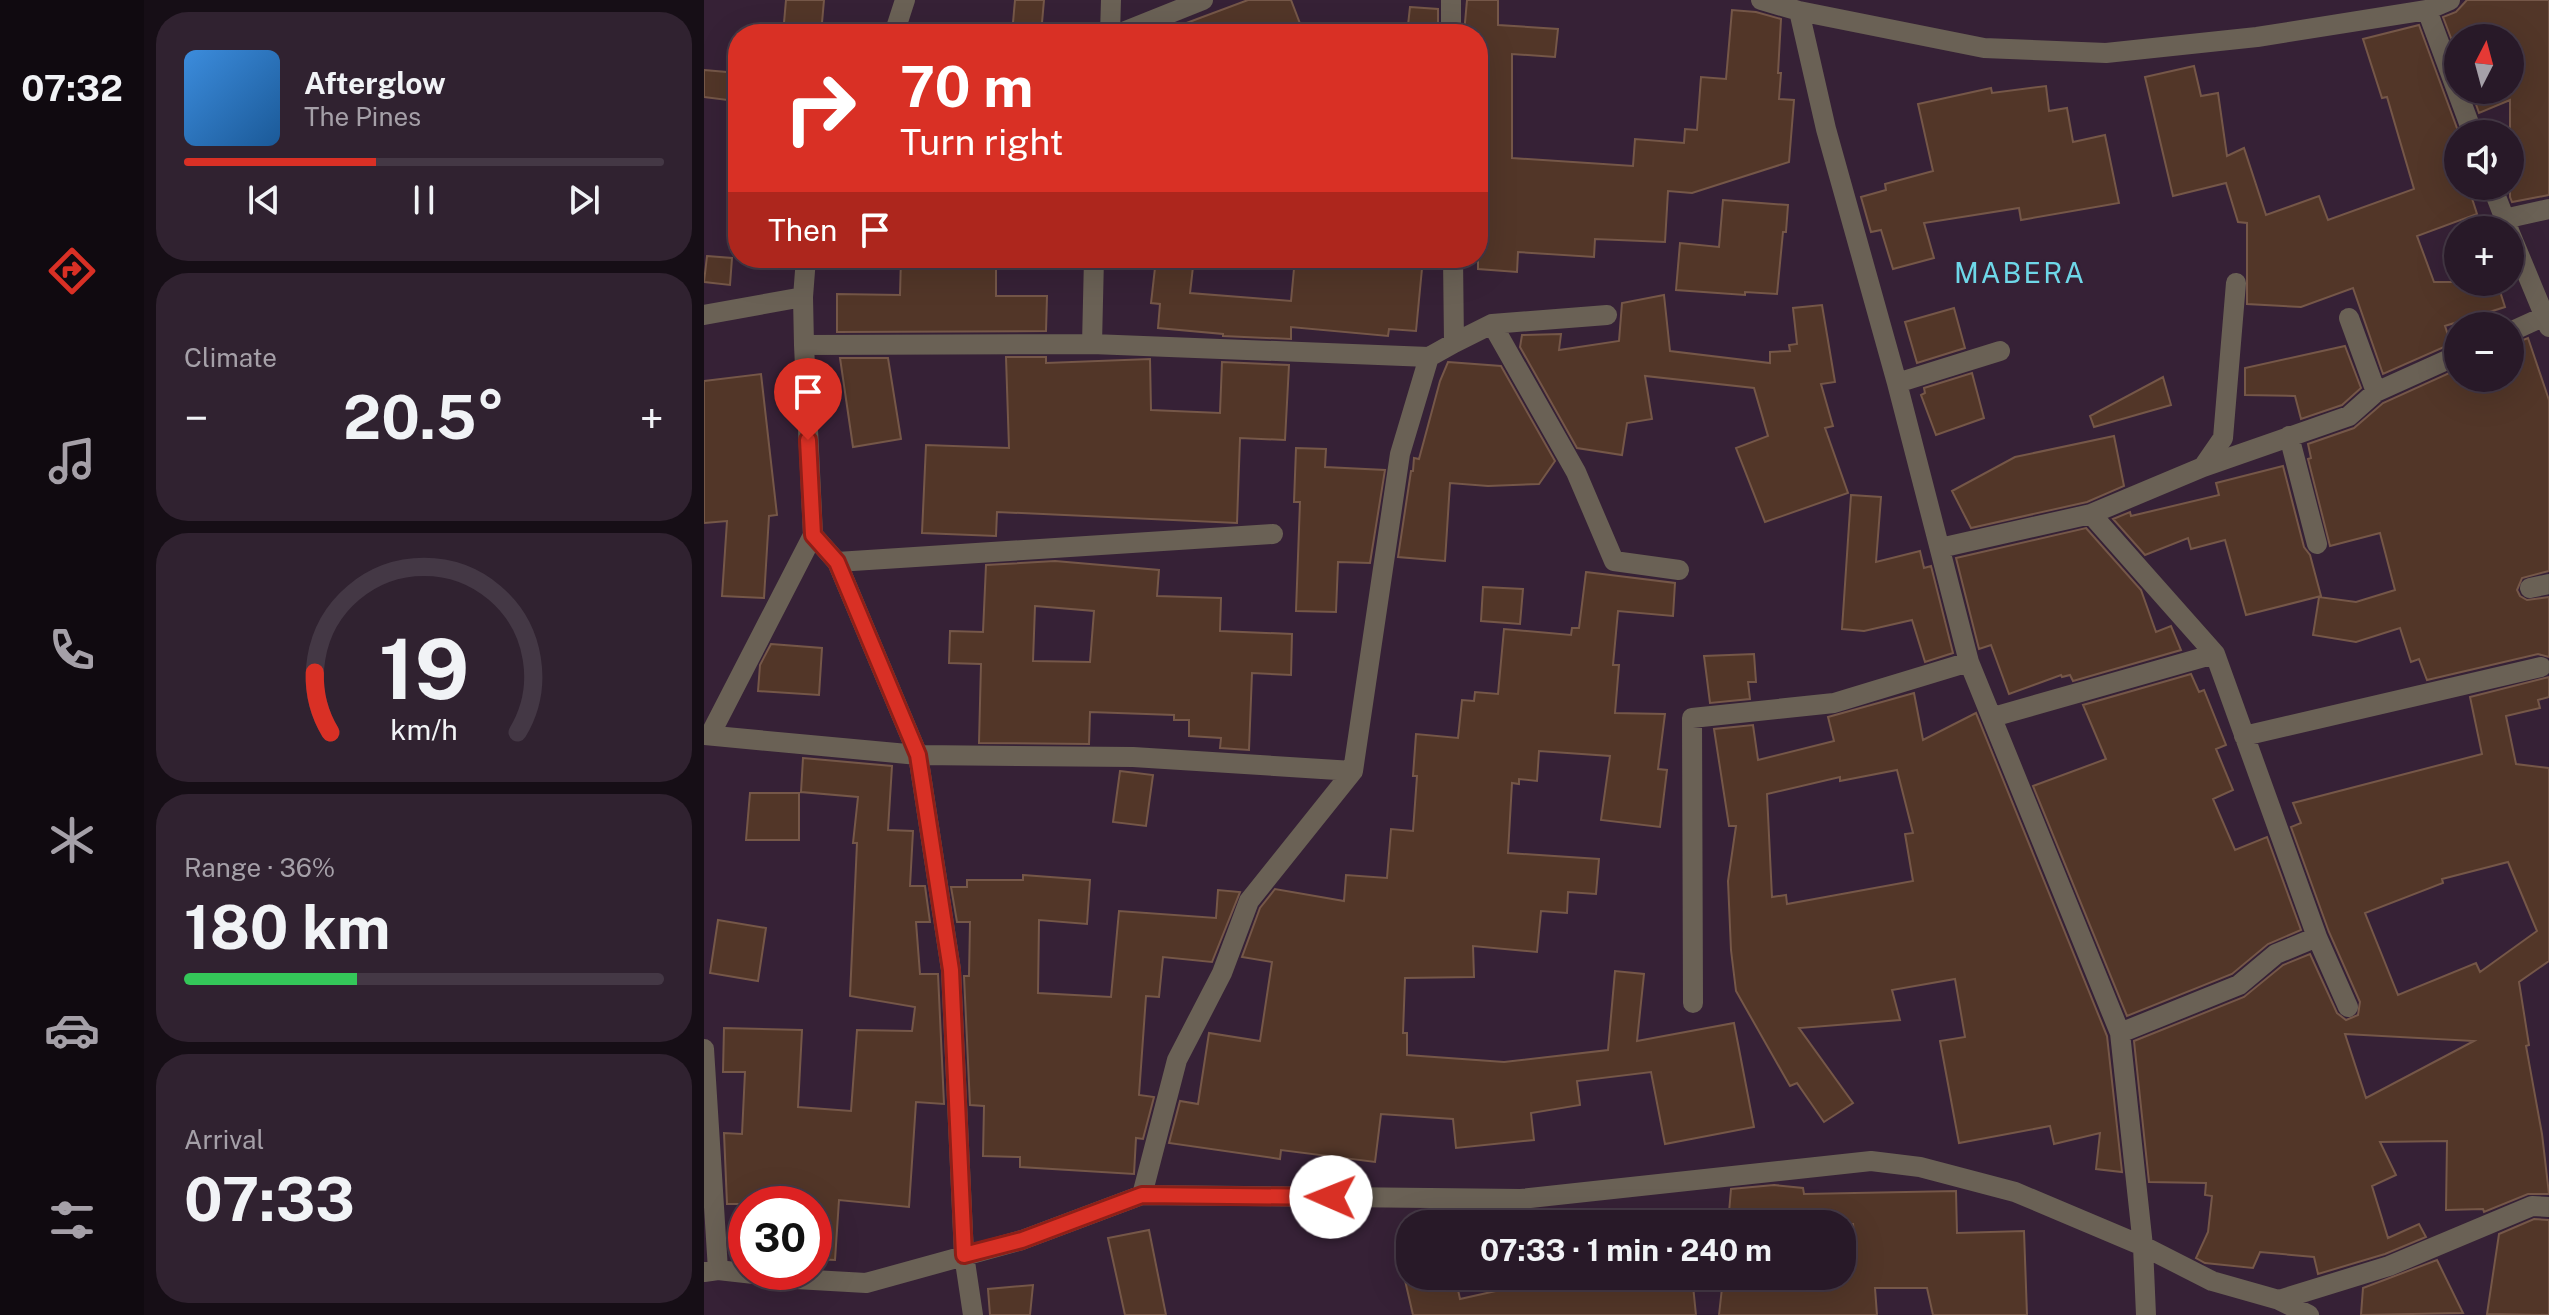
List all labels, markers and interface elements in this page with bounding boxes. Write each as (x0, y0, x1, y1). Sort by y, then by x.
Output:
north arrow (2444, 24, 2524, 104)
map controls (2444, 24, 2524, 392)
text: 70 m (900, 54, 1033, 120)
icon: right (768, 56, 872, 160)
text: Afterglow (304, 65, 446, 101)
text: 07:32 (21, 67, 123, 109)
text: The Pines (304, 101, 421, 132)
button: sound (2444, 120, 2524, 200)
text: Turn right (900, 121, 1063, 163)
icon: previous (242, 178, 286, 222)
icon: pause (402, 178, 446, 222)
icon: next (562, 178, 606, 222)
icon: arrive (853, 208, 897, 252)
text: Then (768, 212, 837, 248)
button: + (2444, 216, 2524, 296)
icon: directions (44, 243, 100, 299)
district label: MABERA (1954, 256, 2086, 289)
button: − (2444, 312, 2524, 392)
text: Climate (184, 342, 277, 373)
pin (774, 358, 842, 440)
icon: arrive (786, 370, 830, 414)
text: 20.5° (343, 382, 505, 453)
text: − (184, 392, 208, 444)
text: + (640, 392, 664, 444)
icon: music (44, 433, 100, 489)
text: 19 (379, 620, 469, 718)
icon: phone (44, 622, 100, 678)
text: km/h (390, 714, 458, 747)
icon: climate (44, 812, 100, 868)
text: Range · 36% (184, 852, 335, 883)
text: 180 km (184, 892, 390, 963)
icon: car (44, 1002, 100, 1058)
text: Arrival (184, 1124, 264, 1155)
position arrow (1289, 1155, 1373, 1239)
text: 07:33 (184, 1164, 355, 1235)
speed limit sign: 30 (728, 1186, 832, 1290)
icon: filters (44, 1192, 100, 1248)
text: 07:33 · 1 min · 240 m (1480, 1232, 1772, 1268)

